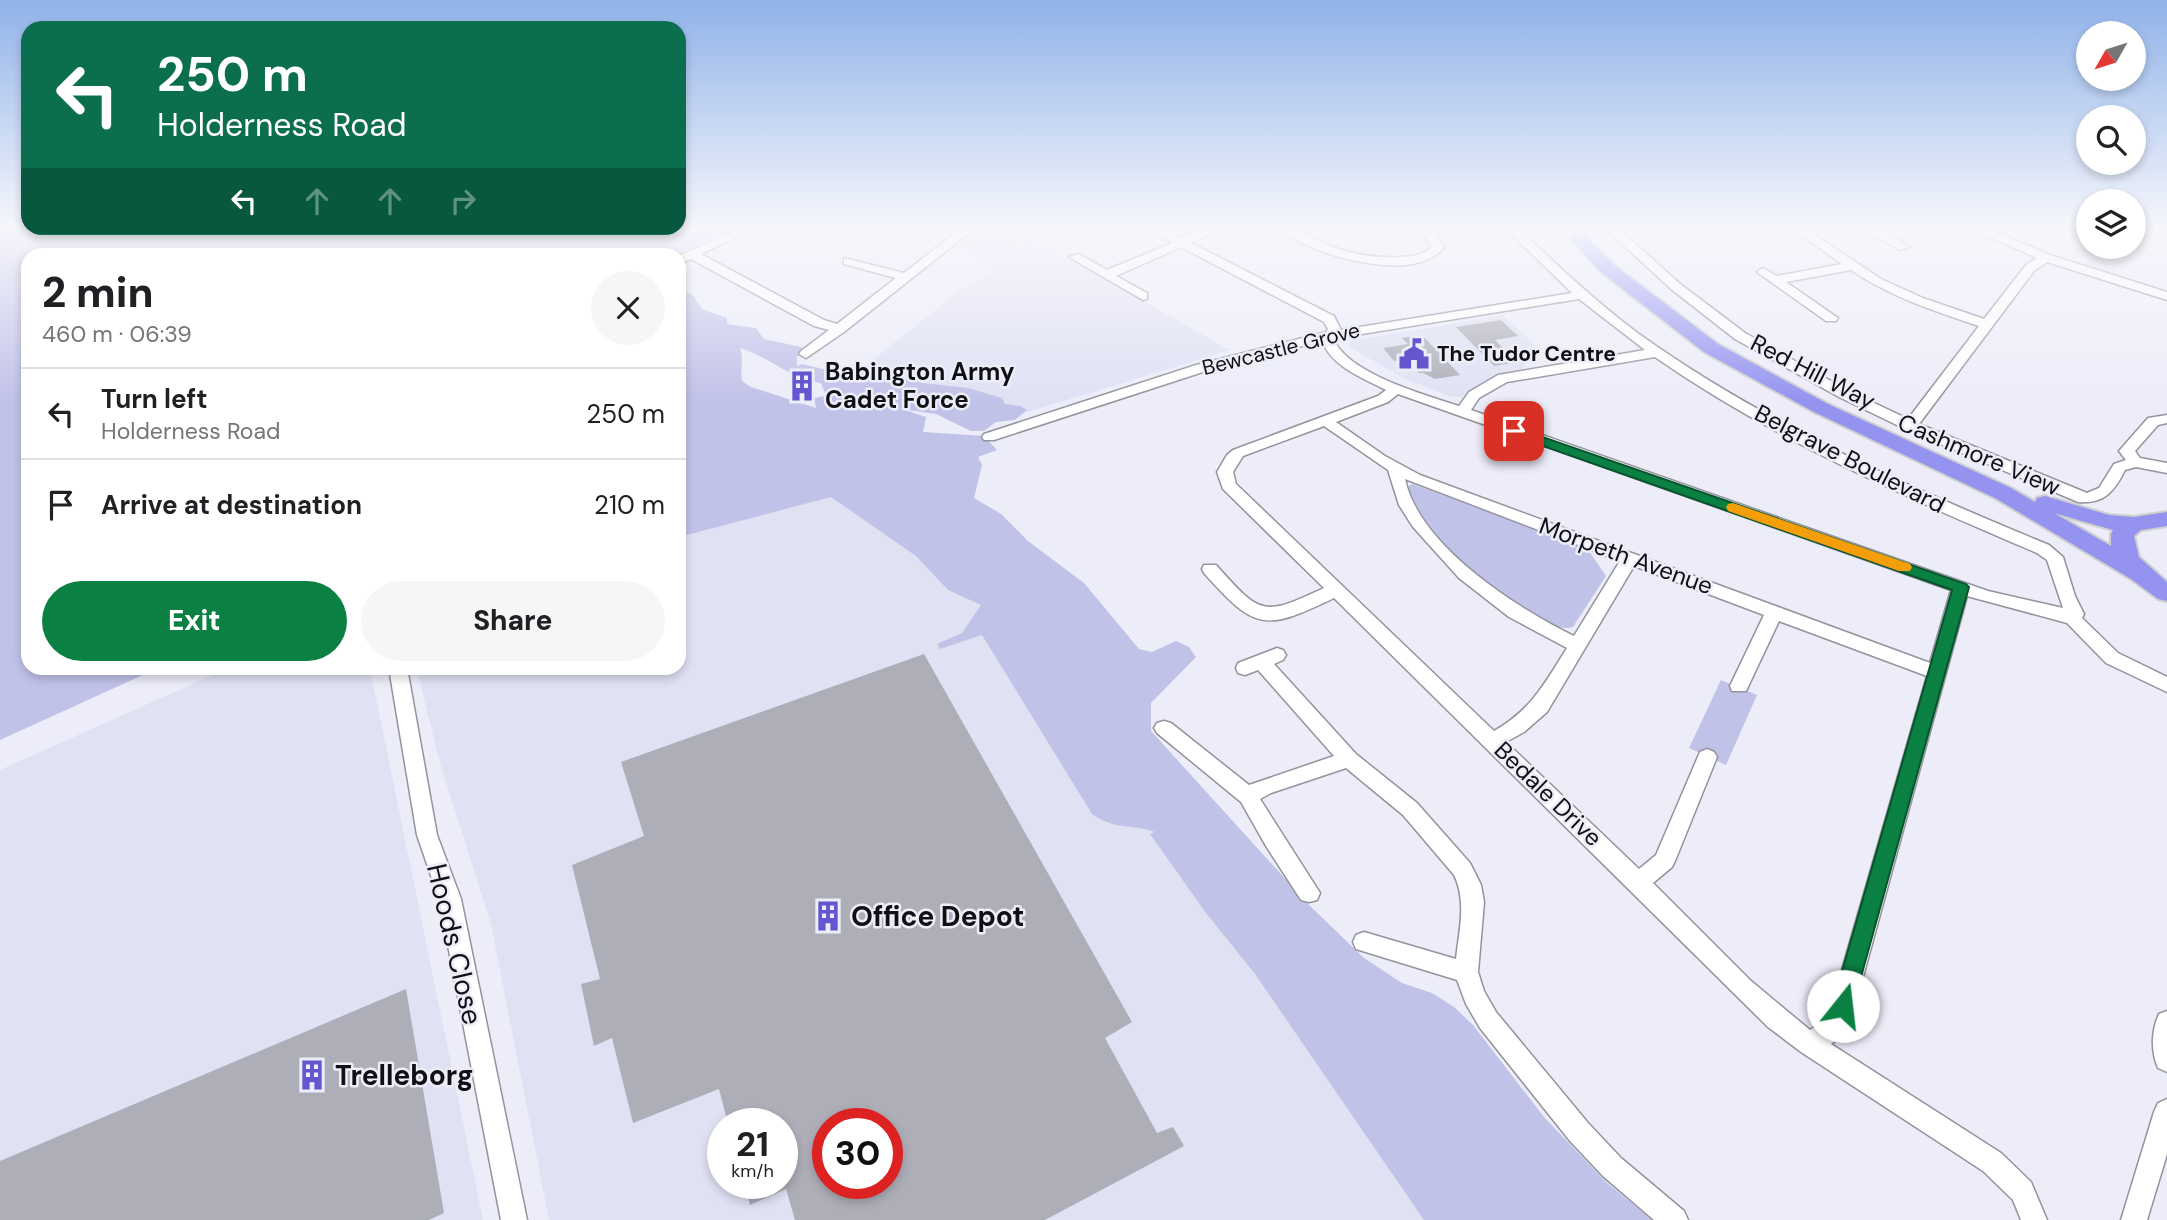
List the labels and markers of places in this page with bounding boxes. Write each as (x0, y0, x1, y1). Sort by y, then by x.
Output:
public building icon: The Tudor Centre (1397, 337, 1431, 371)
place label: The Tudor Centre (1437, 340, 1616, 368)
place label: Babington Army Cadet Force (825, 356, 1015, 415)
building icon: Babington Army Cadet Force (785, 369, 819, 403)
pin (1484, 401, 1544, 461)
place label: Office Depot (851, 898, 1025, 935)
building icon: Office Depot (811, 899, 845, 933)
place label: Trelleborg (335, 1057, 474, 1094)
building icon: Trelleborg (295, 1058, 329, 1092)

